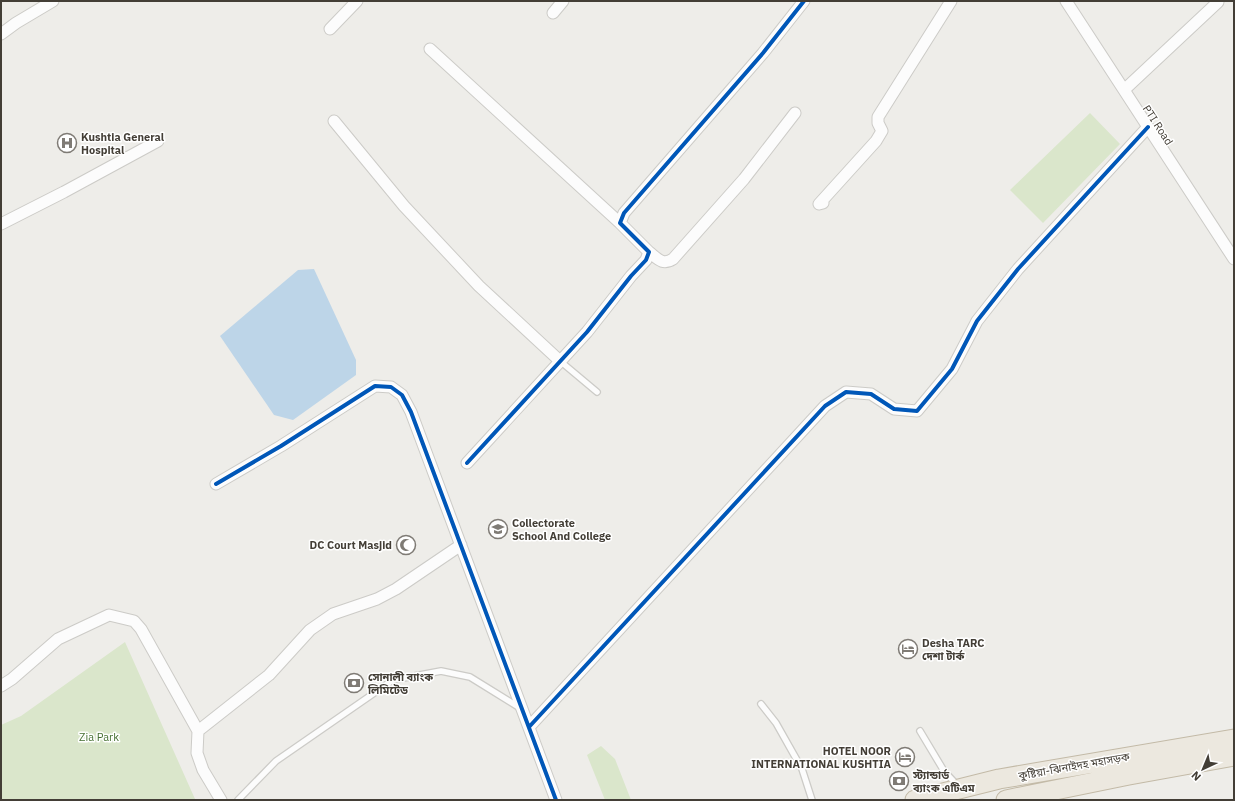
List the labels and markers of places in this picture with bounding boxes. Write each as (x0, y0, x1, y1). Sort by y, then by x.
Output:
place label: Kushtia General Hospital (81, 130, 165, 157)
hospital icon: Kushtia General Hospital (56, 132, 78, 154)
place label: Collectorate School And College (512, 516, 611, 543)
school or university icon: Collectorate School And College (487, 518, 509, 540)
mosque icon: DC Court Masjid (395, 534, 417, 556)
place label: DC Court Masjid (310, 538, 392, 552)
place label: Desha TARC দেশা টার্ক (922, 636, 985, 663)
hotel icon: Desha TARC দেশা টার্ক (897, 638, 919, 660)
place label: সোনালী ব্যাংক লিমিটেড (367, 670, 434, 697)
bank icon: সোনালী ব্যাংক লিমিটেড (343, 672, 365, 694)
place label: HOTEL NOOR INTERNATIONAL KUSHTIA (751, 744, 891, 771)
hotel icon: HOTEL NOOR INTERNATIONAL KUSHTIA (894, 746, 916, 768)
place label: স্ট্যান্ডার্ড ব্যাংক এটিএম (912, 768, 975, 795)
bank icon: স্ট্যান্ডার্ড ব্যাংক এটিএম (888, 770, 910, 792)

